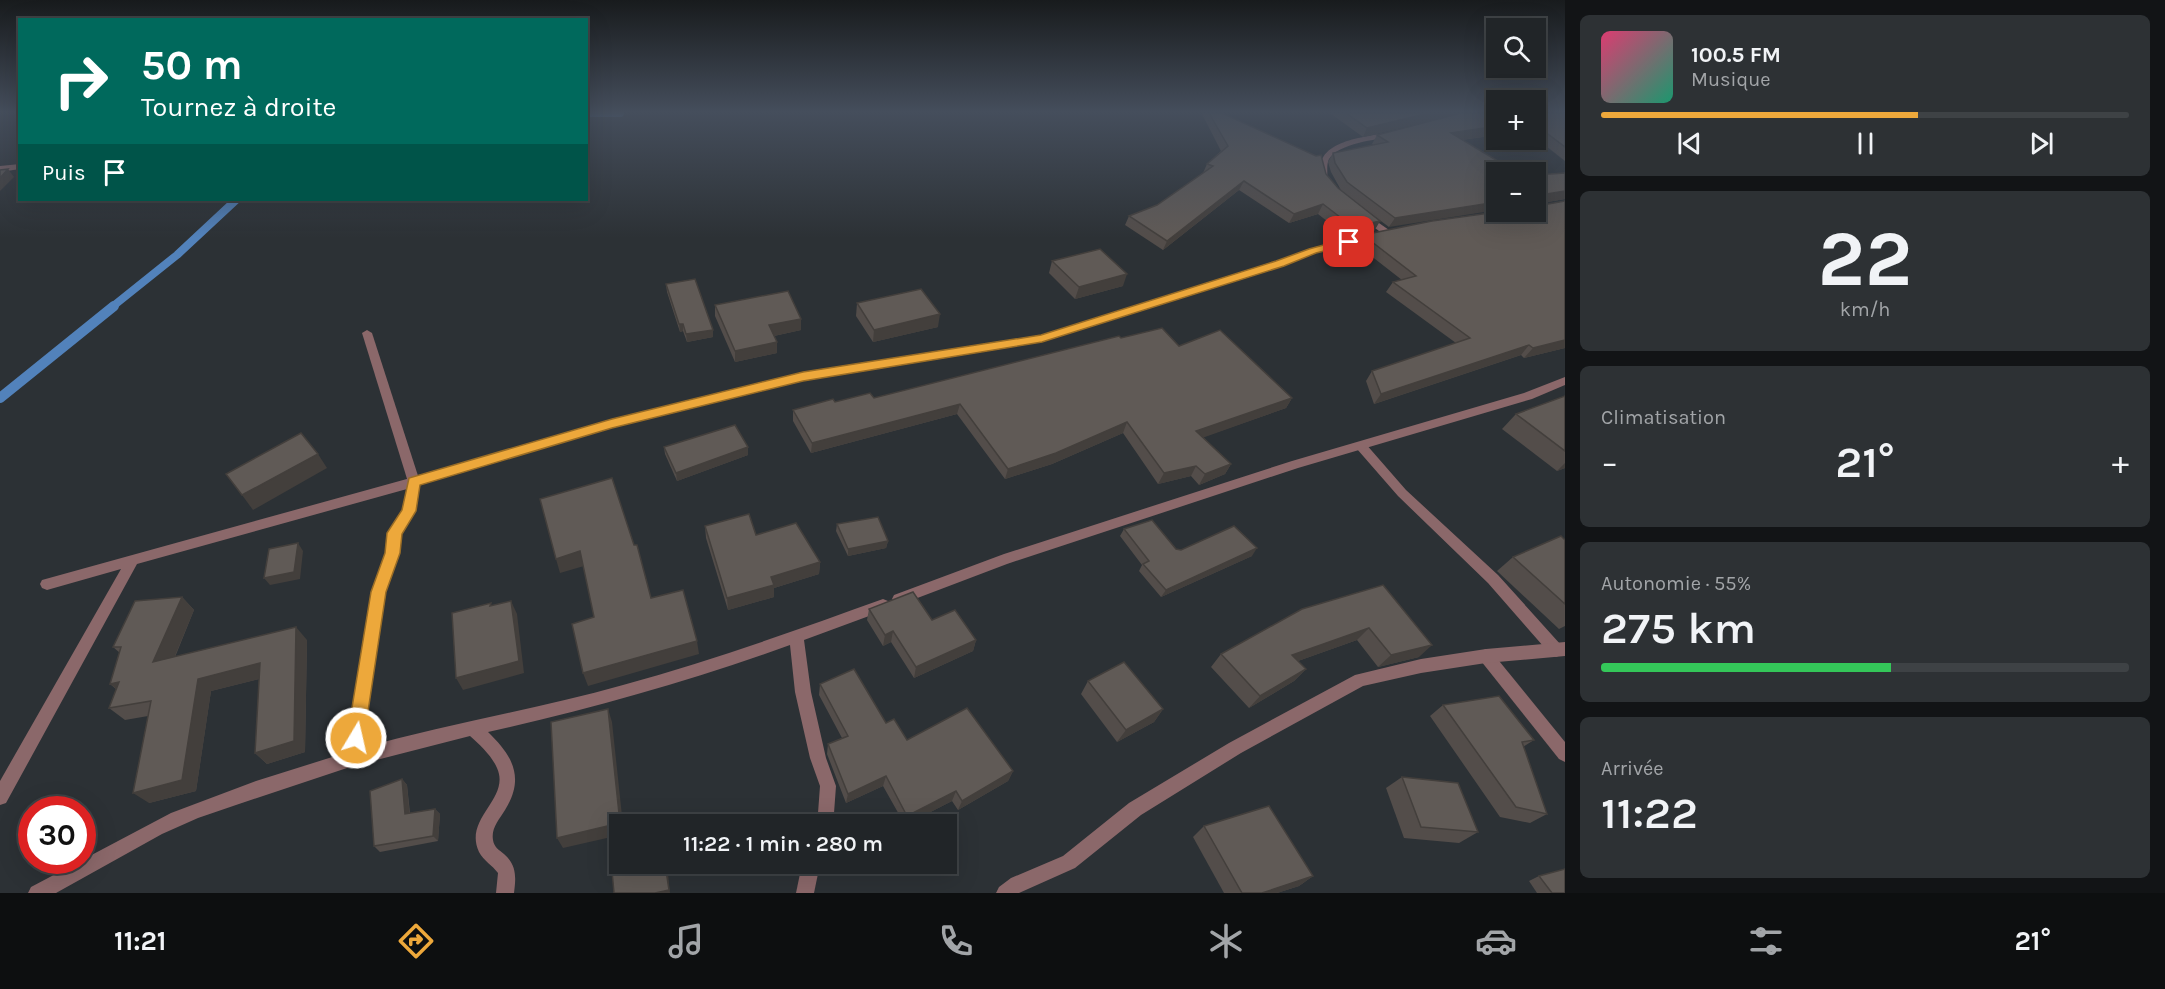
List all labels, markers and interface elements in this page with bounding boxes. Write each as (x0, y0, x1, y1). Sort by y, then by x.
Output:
map controls (1486, 18, 1546, 222)
button: search (1486, 18, 1546, 78)
text: 50 m (141, 40, 243, 90)
icon: right (42, 42, 120, 120)
text: 100.5 FM (1691, 42, 1781, 68)
text: Musique (1691, 68, 1771, 91)
button: + (1486, 90, 1546, 150)
text: Tournez à droite (141, 91, 336, 123)
icon: previous (1673, 127, 1706, 160)
icon: pause (1849, 127, 1882, 160)
icon: next (2025, 127, 2058, 160)
icon: arrive (98, 156, 131, 189)
text: Puis (42, 160, 86, 186)
button: − (1486, 162, 1546, 222)
text: 22 (1818, 213, 1912, 305)
pin (1323, 216, 1374, 267)
icon: arrive (1332, 225, 1365, 258)
text: km/h (1840, 298, 1890, 321)
text: Climatisation (1601, 406, 1726, 429)
text: 21° (1835, 436, 1895, 488)
text: − (1601, 443, 1618, 481)
text: + (2112, 443, 2129, 481)
text: Autonomie · 55% (1601, 572, 1751, 595)
text: 275 km (1601, 602, 1756, 654)
position arrow (324, 706, 388, 770)
text: Arrivée (1601, 757, 1664, 780)
text: 11:22 (1601, 787, 1698, 839)
speed limit sign: 30 (18, 796, 96, 874)
text: 11:22 · 1 min · 280 m (683, 831, 883, 857)
icon: directions (395, 920, 437, 962)
icon: music (665, 920, 707, 962)
icon: phone (935, 920, 977, 962)
icon: climate (1205, 920, 1247, 962)
icon: car (1475, 920, 1517, 962)
icon: filters (1745, 920, 1787, 962)
text: 11:21 (114, 925, 167, 957)
text: 21° (2015, 925, 2051, 957)

